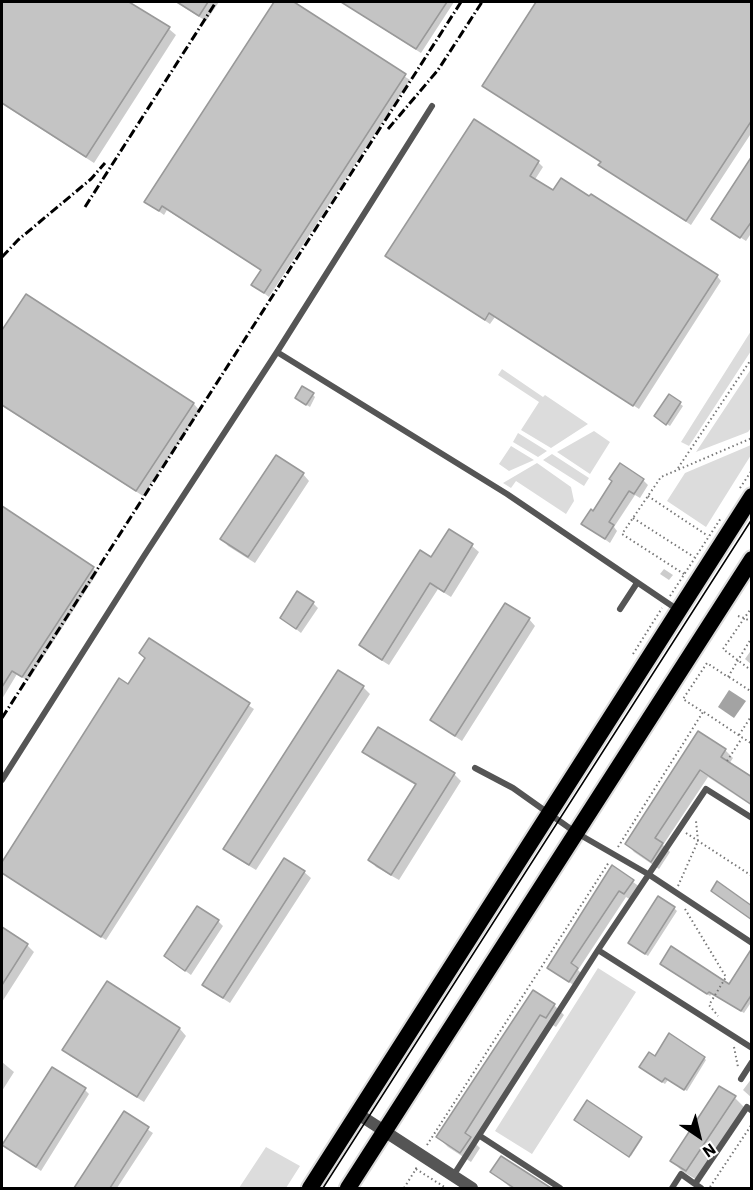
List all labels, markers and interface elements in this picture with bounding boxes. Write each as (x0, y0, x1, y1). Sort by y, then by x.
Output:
north arrow (669, 1106, 729, 1166)
text: N (699, 1139, 720, 1162)

